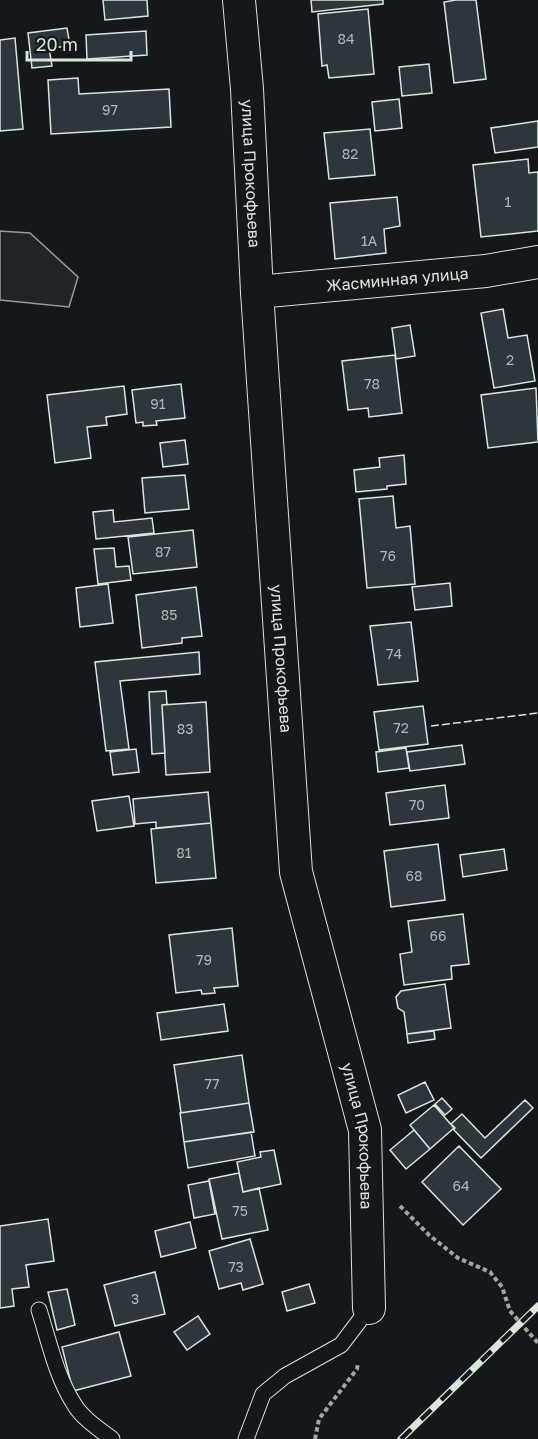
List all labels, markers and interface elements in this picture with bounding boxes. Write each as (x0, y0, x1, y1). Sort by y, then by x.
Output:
scale bar (27, 24, 130, 62)
house number: 84 (337, 30, 355, 47)
text: 20 m (36, 33, 78, 55)
street label: улица Прокофьева (238, 99, 265, 248)
house number: 97 (102, 101, 118, 118)
house number: 82 (342, 145, 358, 162)
house number: 1 (505, 193, 512, 210)
house number: 1А (361, 232, 378, 249)
street label: Жасминная улица (325, 263, 469, 296)
house number: 2 (506, 351, 514, 368)
house number: 78 (364, 375, 380, 392)
house number: 91 (150, 395, 166, 412)
house number: 87 (155, 543, 171, 560)
house number: 76 (380, 547, 396, 564)
street label: улица Прокофьева (267, 584, 297, 733)
house number: 85 (161, 606, 177, 623)
house number: 74 (386, 645, 402, 662)
house number: 72 (393, 719, 409, 736)
house number: 83 (177, 720, 193, 737)
house number: 70 (409, 796, 425, 813)
house number: 81 (176, 844, 192, 861)
house number: 68 (405, 867, 423, 884)
house number: 66 (430, 927, 446, 944)
house number: 79 (196, 951, 212, 968)
street label: улица Прокофьева (337, 1060, 377, 1210)
house number: 77 (205, 1075, 219, 1092)
house number: 64 (452, 1177, 470, 1194)
house number: 75 (232, 1202, 248, 1219)
house number: 73 (228, 1258, 244, 1275)
house number: 3 (131, 1290, 139, 1307)

